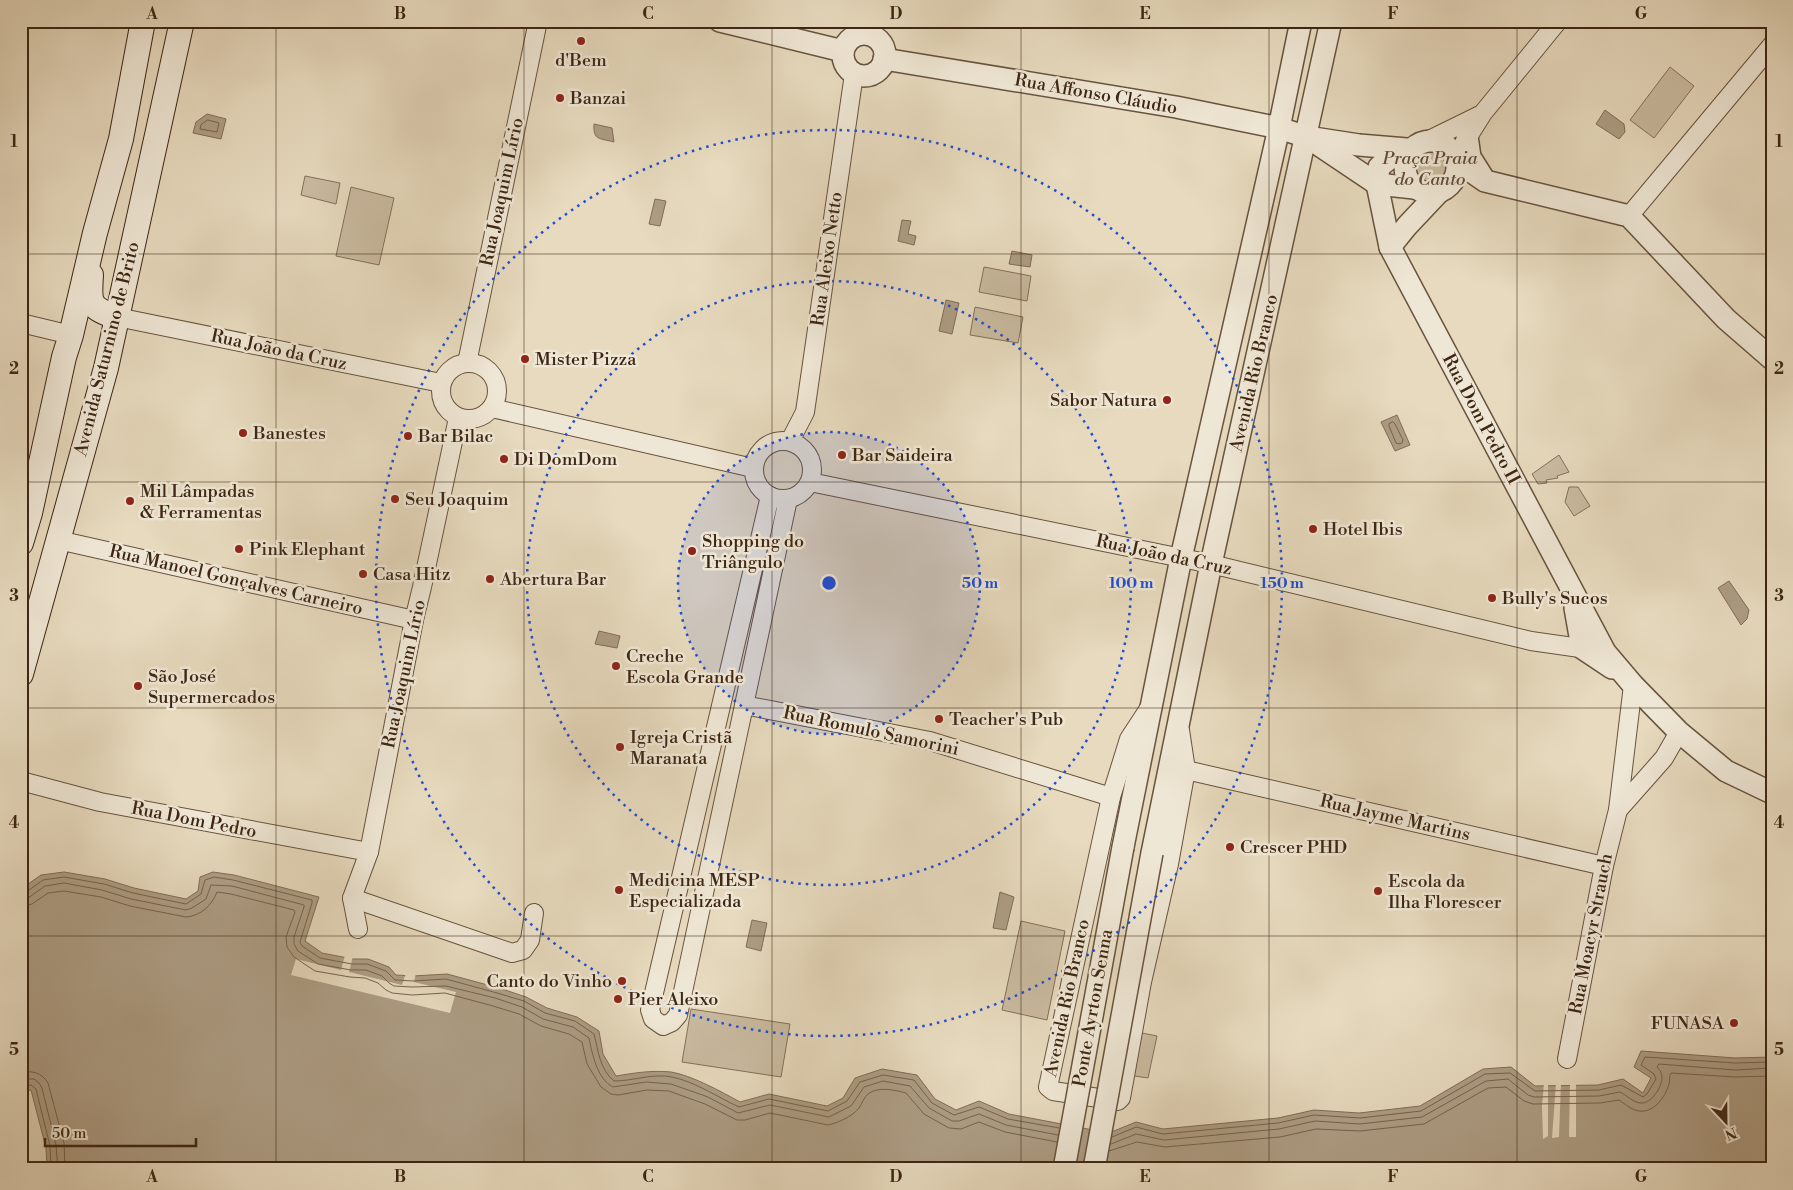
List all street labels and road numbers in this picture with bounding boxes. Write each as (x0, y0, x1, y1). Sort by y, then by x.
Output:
street label: Rua Affonso Cláudio (1013, 68, 1179, 120)
street label: Rua Joaquim Lírio (475, 116, 529, 268)
street label: Rua Aleixo Netto (806, 190, 848, 328)
street label: Avenida Saturnino de Brito (69, 239, 145, 460)
street label: Avenida Rio Branco (1225, 292, 1283, 455)
street label: Rua João da Cruz (209, 324, 349, 376)
street label: Rua Dom Pedro II (1437, 350, 1525, 488)
street label: Rua João da Cruz (1094, 529, 1234, 581)
street label: Rua Manoel Gonçalves Carneiro (107, 540, 365, 620)
street label: Rua Joaquim Lírio (377, 598, 431, 750)
street label: Rua Romulo Samorini (781, 701, 961, 761)
street label: Rua Jayme Martins (1318, 790, 1473, 847)
street label: Rua Dom Pedro (129, 797, 259, 843)
street label: Rua Moacyr Strauch (1564, 851, 1618, 1016)
street label: Avenida Rio Branco (1039, 917, 1095, 1080)
street label: Ponte Ayrton Senna (1068, 926, 1118, 1089)

